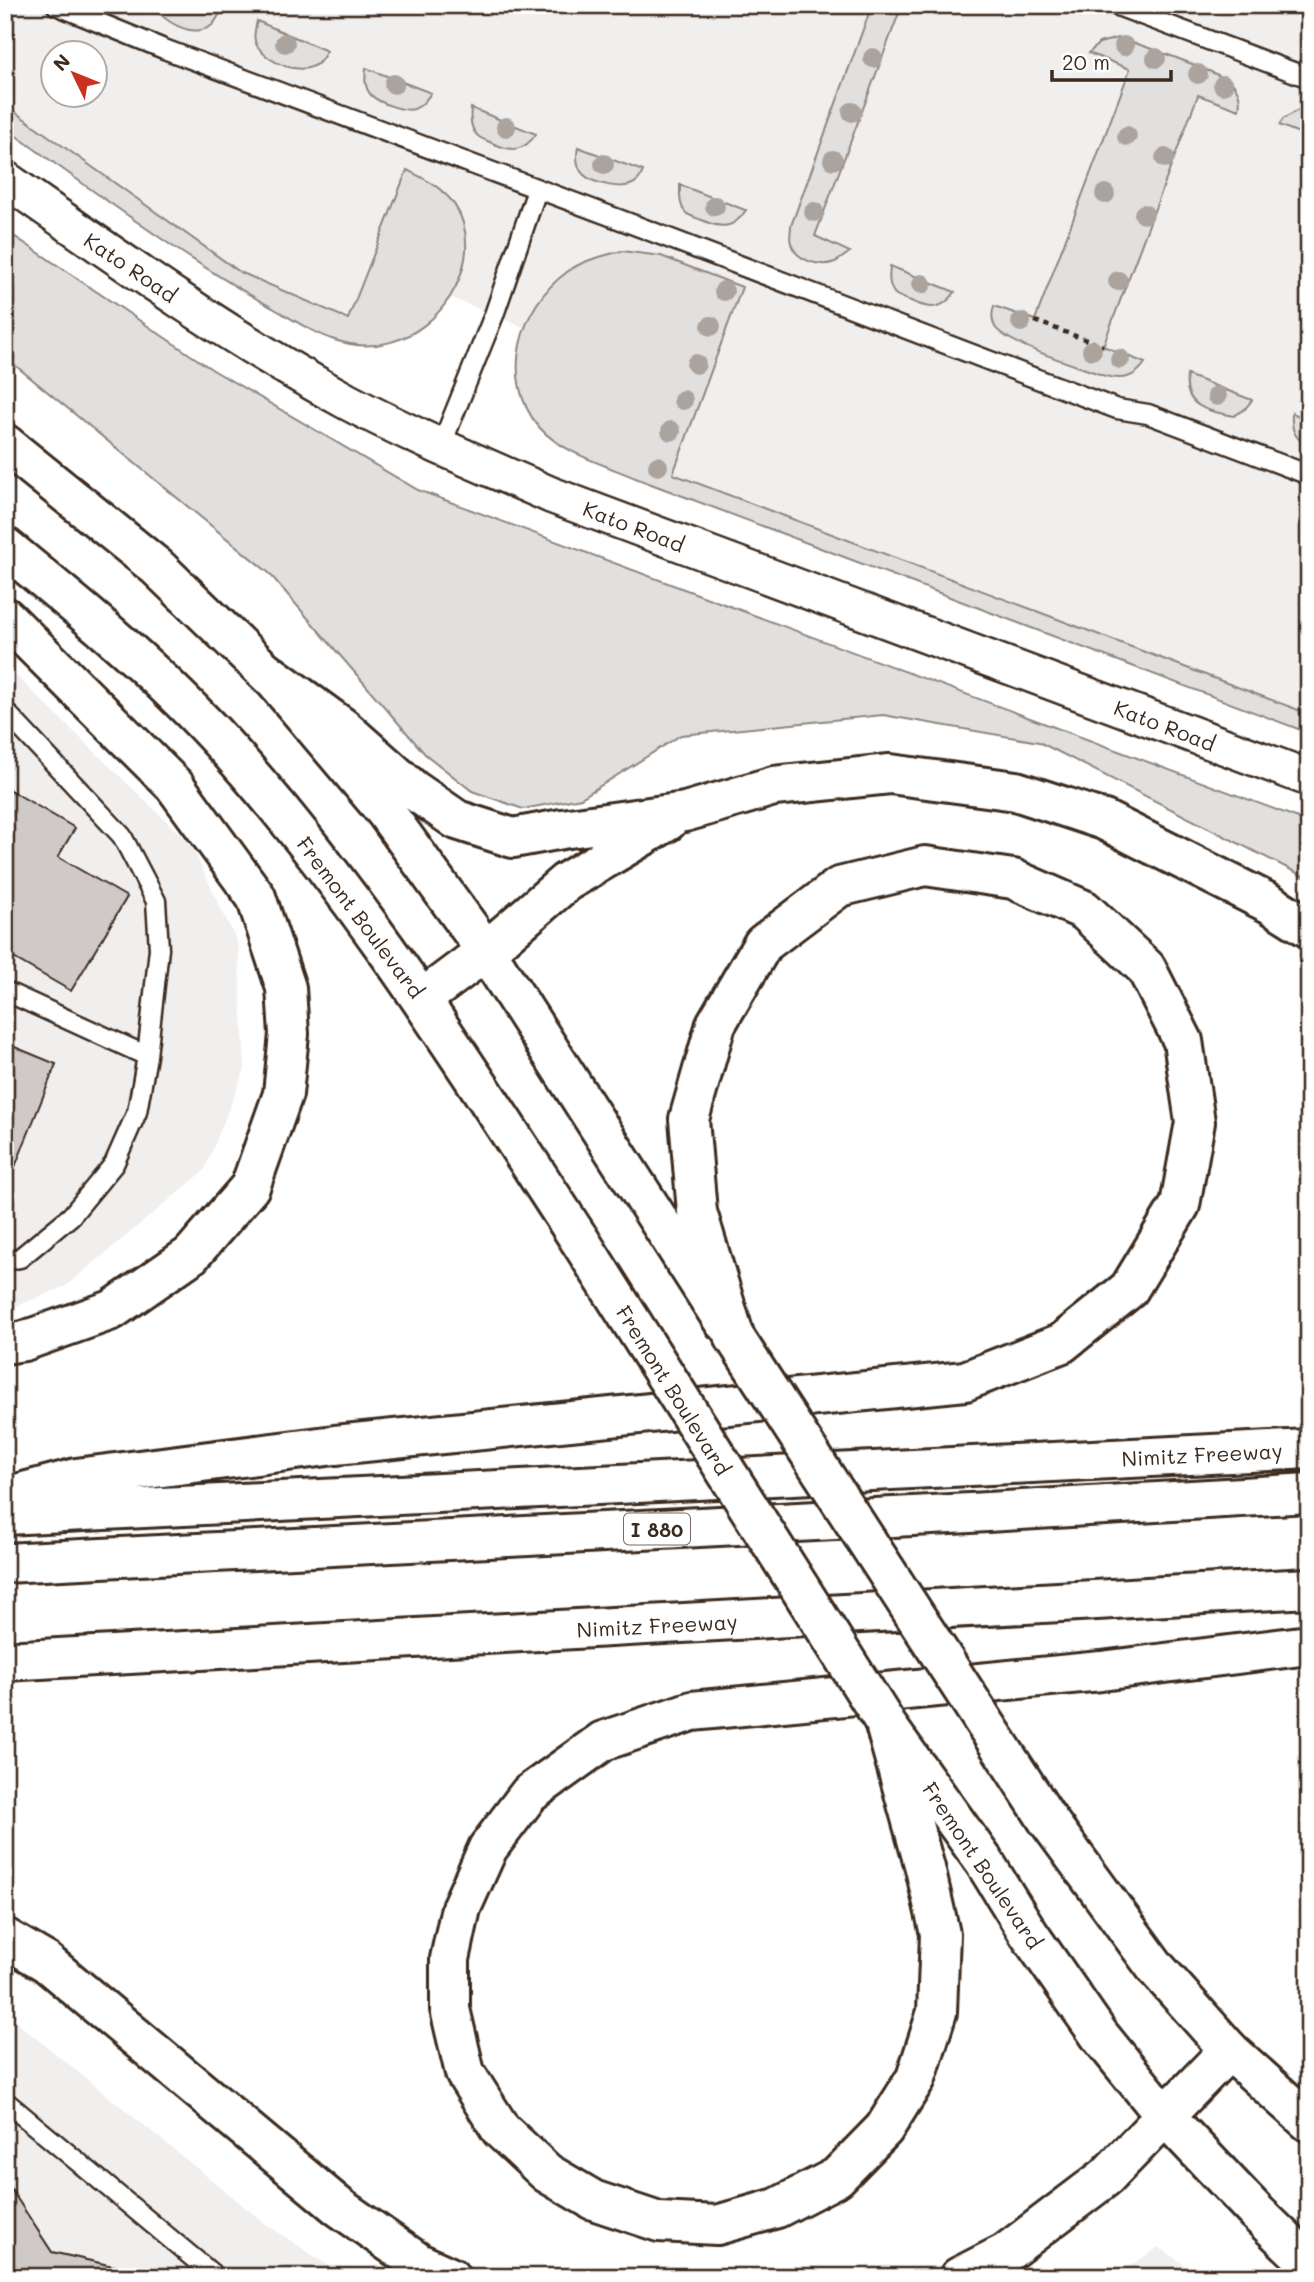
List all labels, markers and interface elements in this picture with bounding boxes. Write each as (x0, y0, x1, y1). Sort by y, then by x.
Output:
north arrow (38, 38, 108, 108)
scale bar (1052, 38, 1170, 82)
text: N (47, 48, 75, 76)
text: 20 m (1062, 48, 1110, 75)
street label: Kato Road (79, 226, 183, 308)
street label: Kato Road (579, 494, 689, 558)
street label: Kato Road (1110, 693, 1220, 757)
street label: Fremont Boulevard (291, 831, 431, 1003)
street label: Fremont Boulevard (611, 1300, 737, 1480)
street label: Nimitz Freeway (1121, 1436, 1283, 1472)
road number: I 880 (624, 1513, 690, 1544)
street label: Nimitz Freeway (576, 1607, 738, 1643)
street label: Fremont Boulevard (917, 1776, 1049, 1954)

